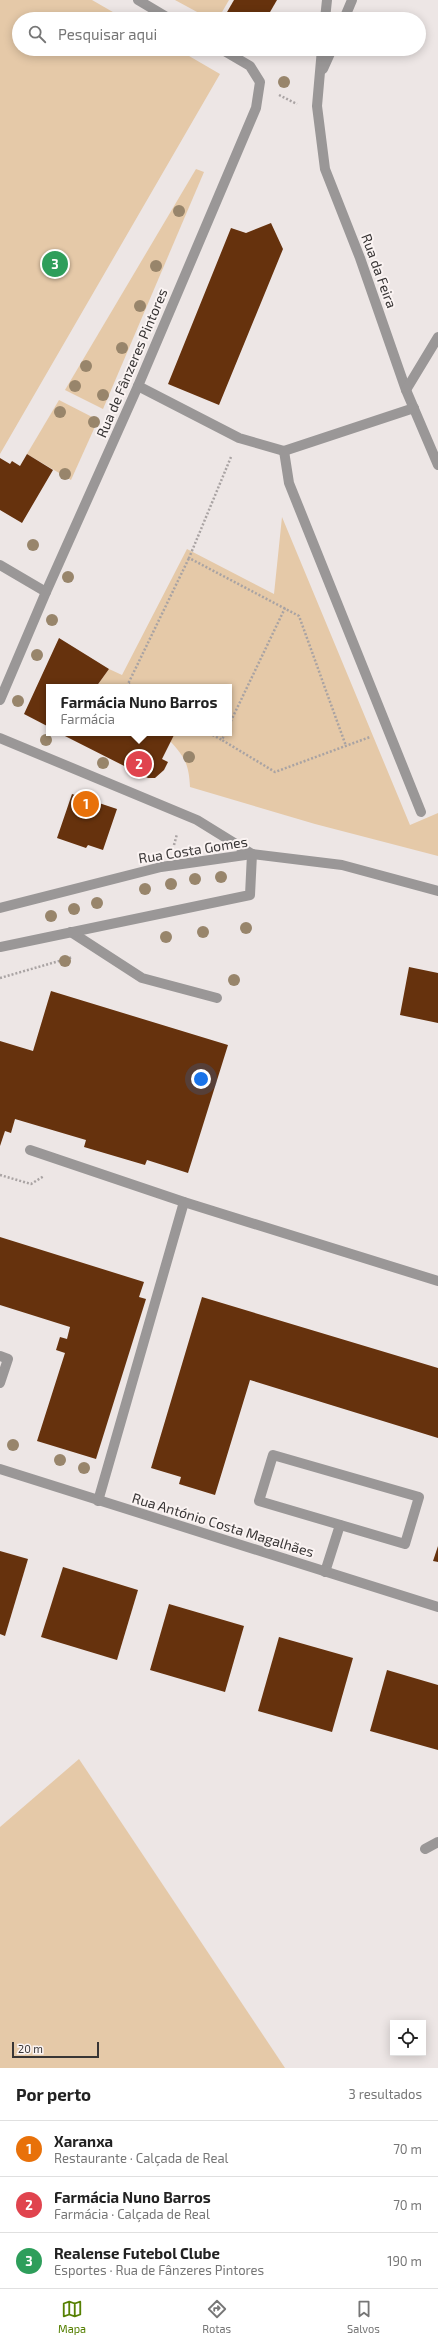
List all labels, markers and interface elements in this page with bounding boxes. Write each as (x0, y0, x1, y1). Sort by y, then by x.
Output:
search box (12, 12, 426, 56)
icon: search (26, 23, 48, 45)
text: Pesquisar aqui (58, 25, 157, 43)
street label: Rua da Feira (358, 231, 401, 310)
pin: 3 (42, 249, 68, 279)
street label: Rua de Fânzeres Pintores (92, 286, 171, 440)
popup (46, 684, 232, 736)
text: Farmácia Nuno Barros (61, 693, 217, 711)
text: Farmácia (61, 711, 115, 727)
pin: 2 (126, 749, 152, 779)
pin: 1 (73, 789, 99, 819)
street label: Rua Costa Gomes (137, 832, 249, 867)
your location (191, 1069, 211, 1089)
street label: Rua António Costa Magalhães (130, 1489, 316, 1560)
map controls (390, 2020, 426, 2056)
button: locate (390, 2020, 426, 2056)
scale bar (12, 2040, 99, 2059)
text: 20 m (18, 2042, 43, 2055)
text: Por perto (16, 2084, 91, 2104)
text: 3 resultados (349, 2086, 422, 2102)
text: Xaranxa (54, 2132, 113, 2150)
text: 1 (26, 2141, 32, 2157)
text: 70 m (393, 2141, 422, 2157)
text: Restaurante · Calçada de Real (54, 2150, 228, 2166)
text: Farmácia Nuno Barros (54, 2188, 211, 2206)
text: 2 (25, 2197, 33, 2213)
text: 70 m (393, 2197, 422, 2213)
text: Farmácia · Calçada de Real (54, 2206, 210, 2222)
text: Realense Futebol Clube (54, 2244, 220, 2262)
text: 3 (25, 2253, 33, 2269)
text: 190 m (387, 2253, 422, 2269)
text: Esportes · Rua de Fânzeres Pintores (54, 2262, 264, 2278)
tab: Mapa (58, 2298, 86, 2335)
tab: Rotas (202, 2298, 231, 2335)
tab: Salvos (347, 2298, 380, 2335)

